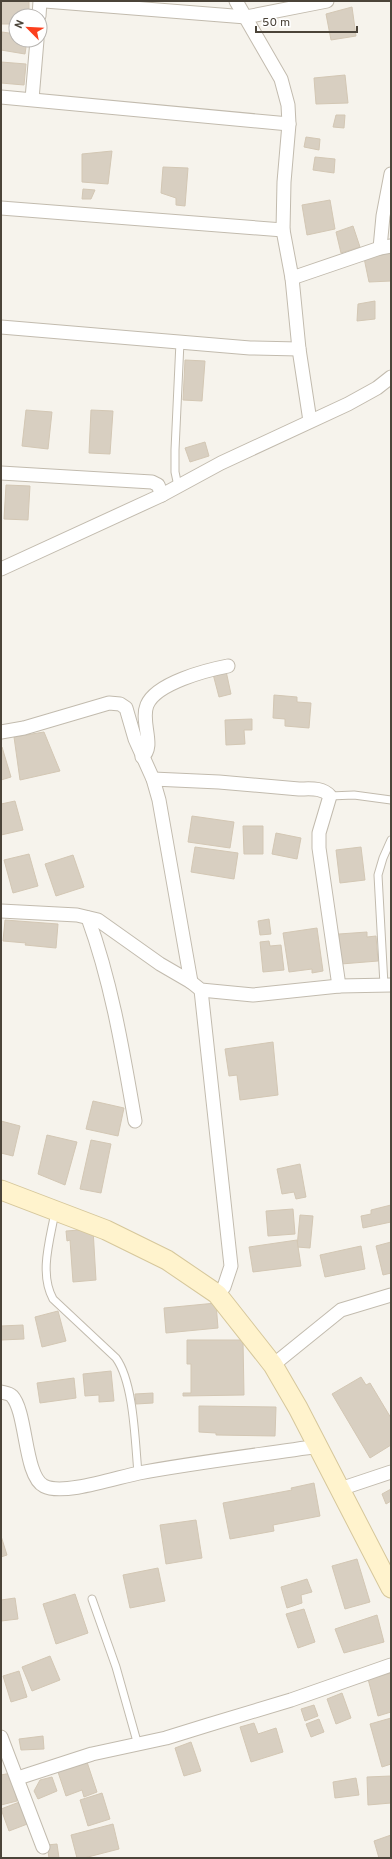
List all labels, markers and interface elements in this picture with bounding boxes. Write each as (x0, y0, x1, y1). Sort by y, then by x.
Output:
north arrow (8, 8, 48, 48)
scale bar (256, 8, 357, 34)
text: 50 m (262, 15, 290, 31)
text: N (12, 18, 28, 31)

